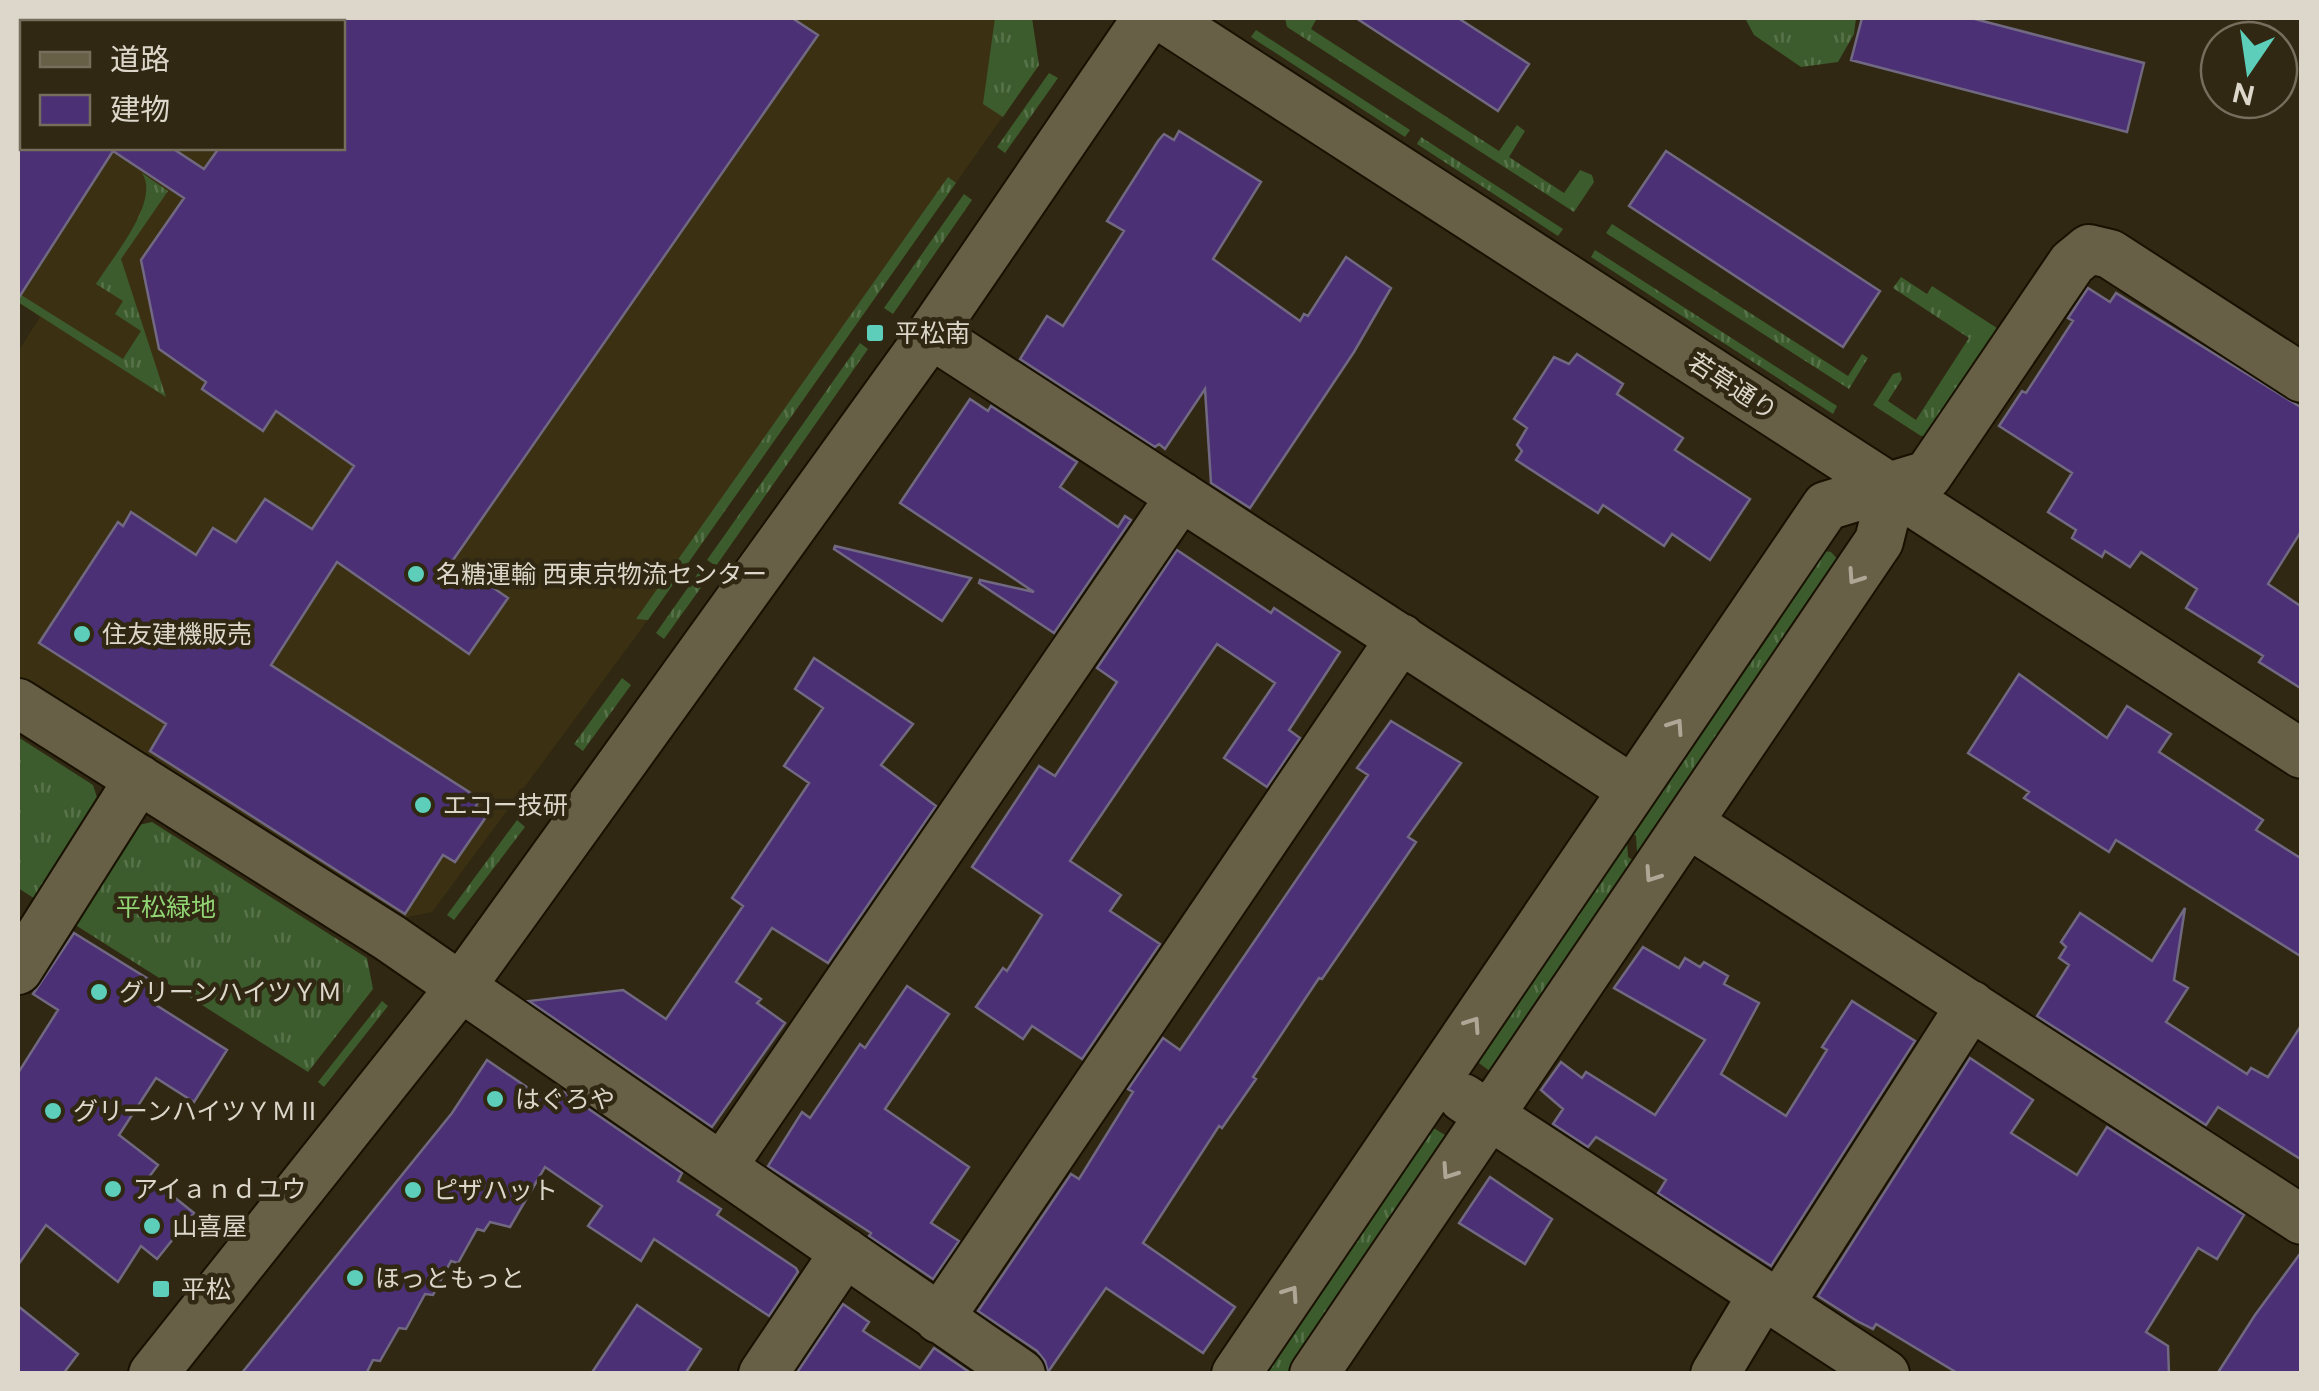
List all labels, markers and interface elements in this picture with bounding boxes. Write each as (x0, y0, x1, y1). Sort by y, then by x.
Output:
legend (20, 20, 345, 150)
north arrow (2199, 20, 2299, 120)
text: 道路 (110, 41, 170, 78)
text: N (2229, 75, 2258, 113)
text: 建物 (110, 91, 170, 128)
place label: 平松南 (895, 318, 970, 348)
marker: 平松南 (864, 322, 886, 344)
street label: 若草通り (1683, 346, 1783, 426)
place label: 名糖運輸 西東京物流センター (436, 559, 767, 589)
marker: 名糖運輸 西東京物流センター (405, 563, 427, 585)
one-way arrow (1849, 566, 1867, 585)
place label: 住友建機販売 (102, 619, 252, 649)
marker: 住友建機販売 (71, 623, 93, 645)
one-way arrow (1664, 719, 1682, 738)
place label: エコー技研 (443, 790, 568, 820)
marker: エコー技研 (412, 794, 434, 816)
one-way arrow (1646, 863, 1664, 882)
park label: 平松緑地 (116, 892, 216, 922)
place label: グリーンハイツＹＭ (119, 977, 342, 1007)
marker: グリーンハイツＹＭ (88, 981, 110, 1003)
one-way arrow (1461, 1016, 1479, 1035)
place label: はぐろや (515, 1084, 615, 1114)
marker: はぐろや (484, 1088, 506, 1110)
place label: グリーンハイツＹＭⅡ (73, 1096, 321, 1126)
marker: グリーンハイツＹＭⅡ (42, 1100, 64, 1122)
one-way arrow (1443, 1162, 1462, 1180)
place label: アイａｎｄユウ (133, 1174, 307, 1204)
place label: ピザハット (433, 1175, 558, 1205)
marker: アイａｎｄユウ (102, 1178, 124, 1200)
marker: ピザハット (402, 1179, 424, 1201)
place label: 山喜屋 (172, 1211, 247, 1241)
marker: 山喜屋 (141, 1215, 163, 1237)
place label: ほっともっと (375, 1263, 525, 1293)
marker: ほっともっと (344, 1267, 366, 1289)
place label: 平松 (181, 1274, 231, 1304)
marker: 平松 (150, 1278, 172, 1300)
one-way arrow (1279, 1285, 1297, 1304)

